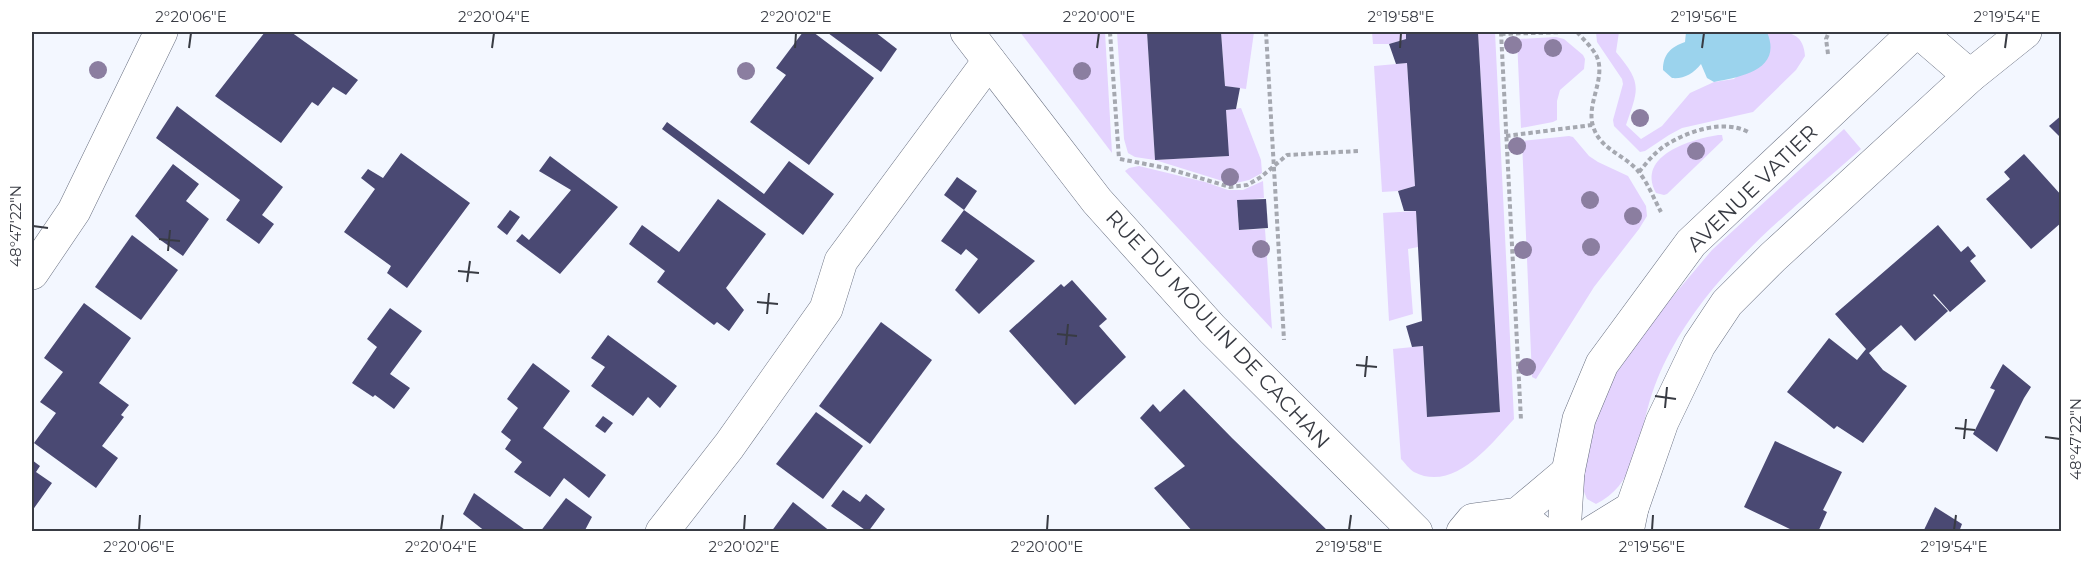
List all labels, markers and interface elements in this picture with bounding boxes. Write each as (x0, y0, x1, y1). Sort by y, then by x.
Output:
text: 2°20'06"E (155, 7, 227, 26)
text: 2°20'04"E (458, 7, 530, 26)
text: 2°20'02"E (760, 7, 832, 26)
text: 2°20'00"E (1063, 7, 1135, 26)
text: 2°19'58"E (1368, 7, 1434, 26)
text: 2°19'56"E (1671, 7, 1737, 26)
text: 2°19'54"E (1974, 7, 2040, 26)
street label: AVENUE VATIER (1682, 119, 1822, 257)
text: 48°47'22"N (6, 185, 25, 267)
street label: RUE DU MOULIN DE CACHAN (1101, 205, 1335, 453)
text: 48°47'22"N (2066, 398, 2085, 480)
text: 2°20'06"E (103, 537, 175, 556)
text: 2°20'04"E (405, 537, 477, 556)
text: 2°20'02"E (708, 537, 780, 556)
text: 2°20'00"E (1011, 537, 1083, 556)
text: 2°19'58"E (1316, 537, 1382, 556)
text: 2°19'56"E (1619, 537, 1685, 556)
text: 2°19'54"E (1921, 537, 1987, 556)

